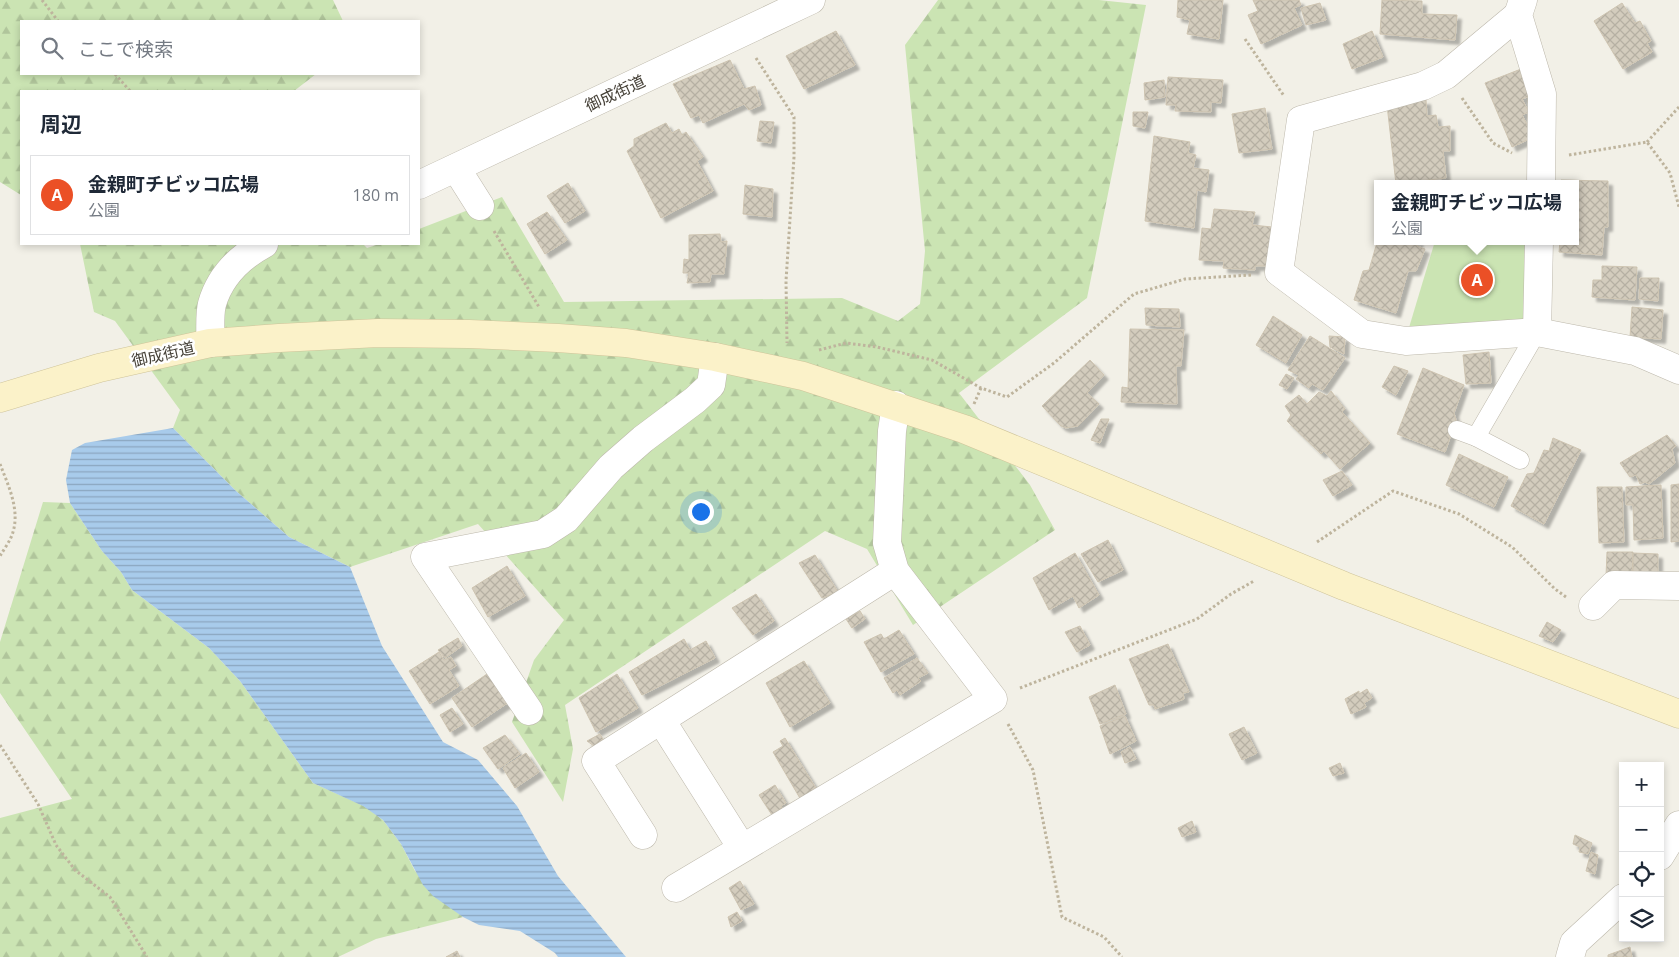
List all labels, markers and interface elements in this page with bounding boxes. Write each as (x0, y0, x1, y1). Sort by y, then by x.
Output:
search box (20, 20, 420, 75)
icon: search (38, 34, 66, 62)
text: ここで検索 (78, 36, 173, 62)
street label: 御成街道 (581, 70, 649, 116)
text: 周辺 (40, 110, 82, 138)
text: 金親町チビッコ広場 (88, 171, 259, 197)
popup (1374, 180, 1579, 245)
text: A (51, 184, 63, 206)
text: 180 m (353, 184, 399, 206)
text: 金親町チビッコ広場 (1391, 189, 1562, 215)
text: 公園 (88, 199, 120, 221)
text: 公園 (1391, 217, 1423, 239)
pin: A (1461, 261, 1493, 299)
street label: 御成街道 (129, 336, 197, 372)
your location (688, 499, 714, 525)
map controls (1619, 762, 1664, 942)
button: + (1619, 762, 1664, 807)
button: − (1619, 807, 1664, 852)
button: locate (1619, 852, 1664, 897)
button: layers (1619, 897, 1664, 942)

